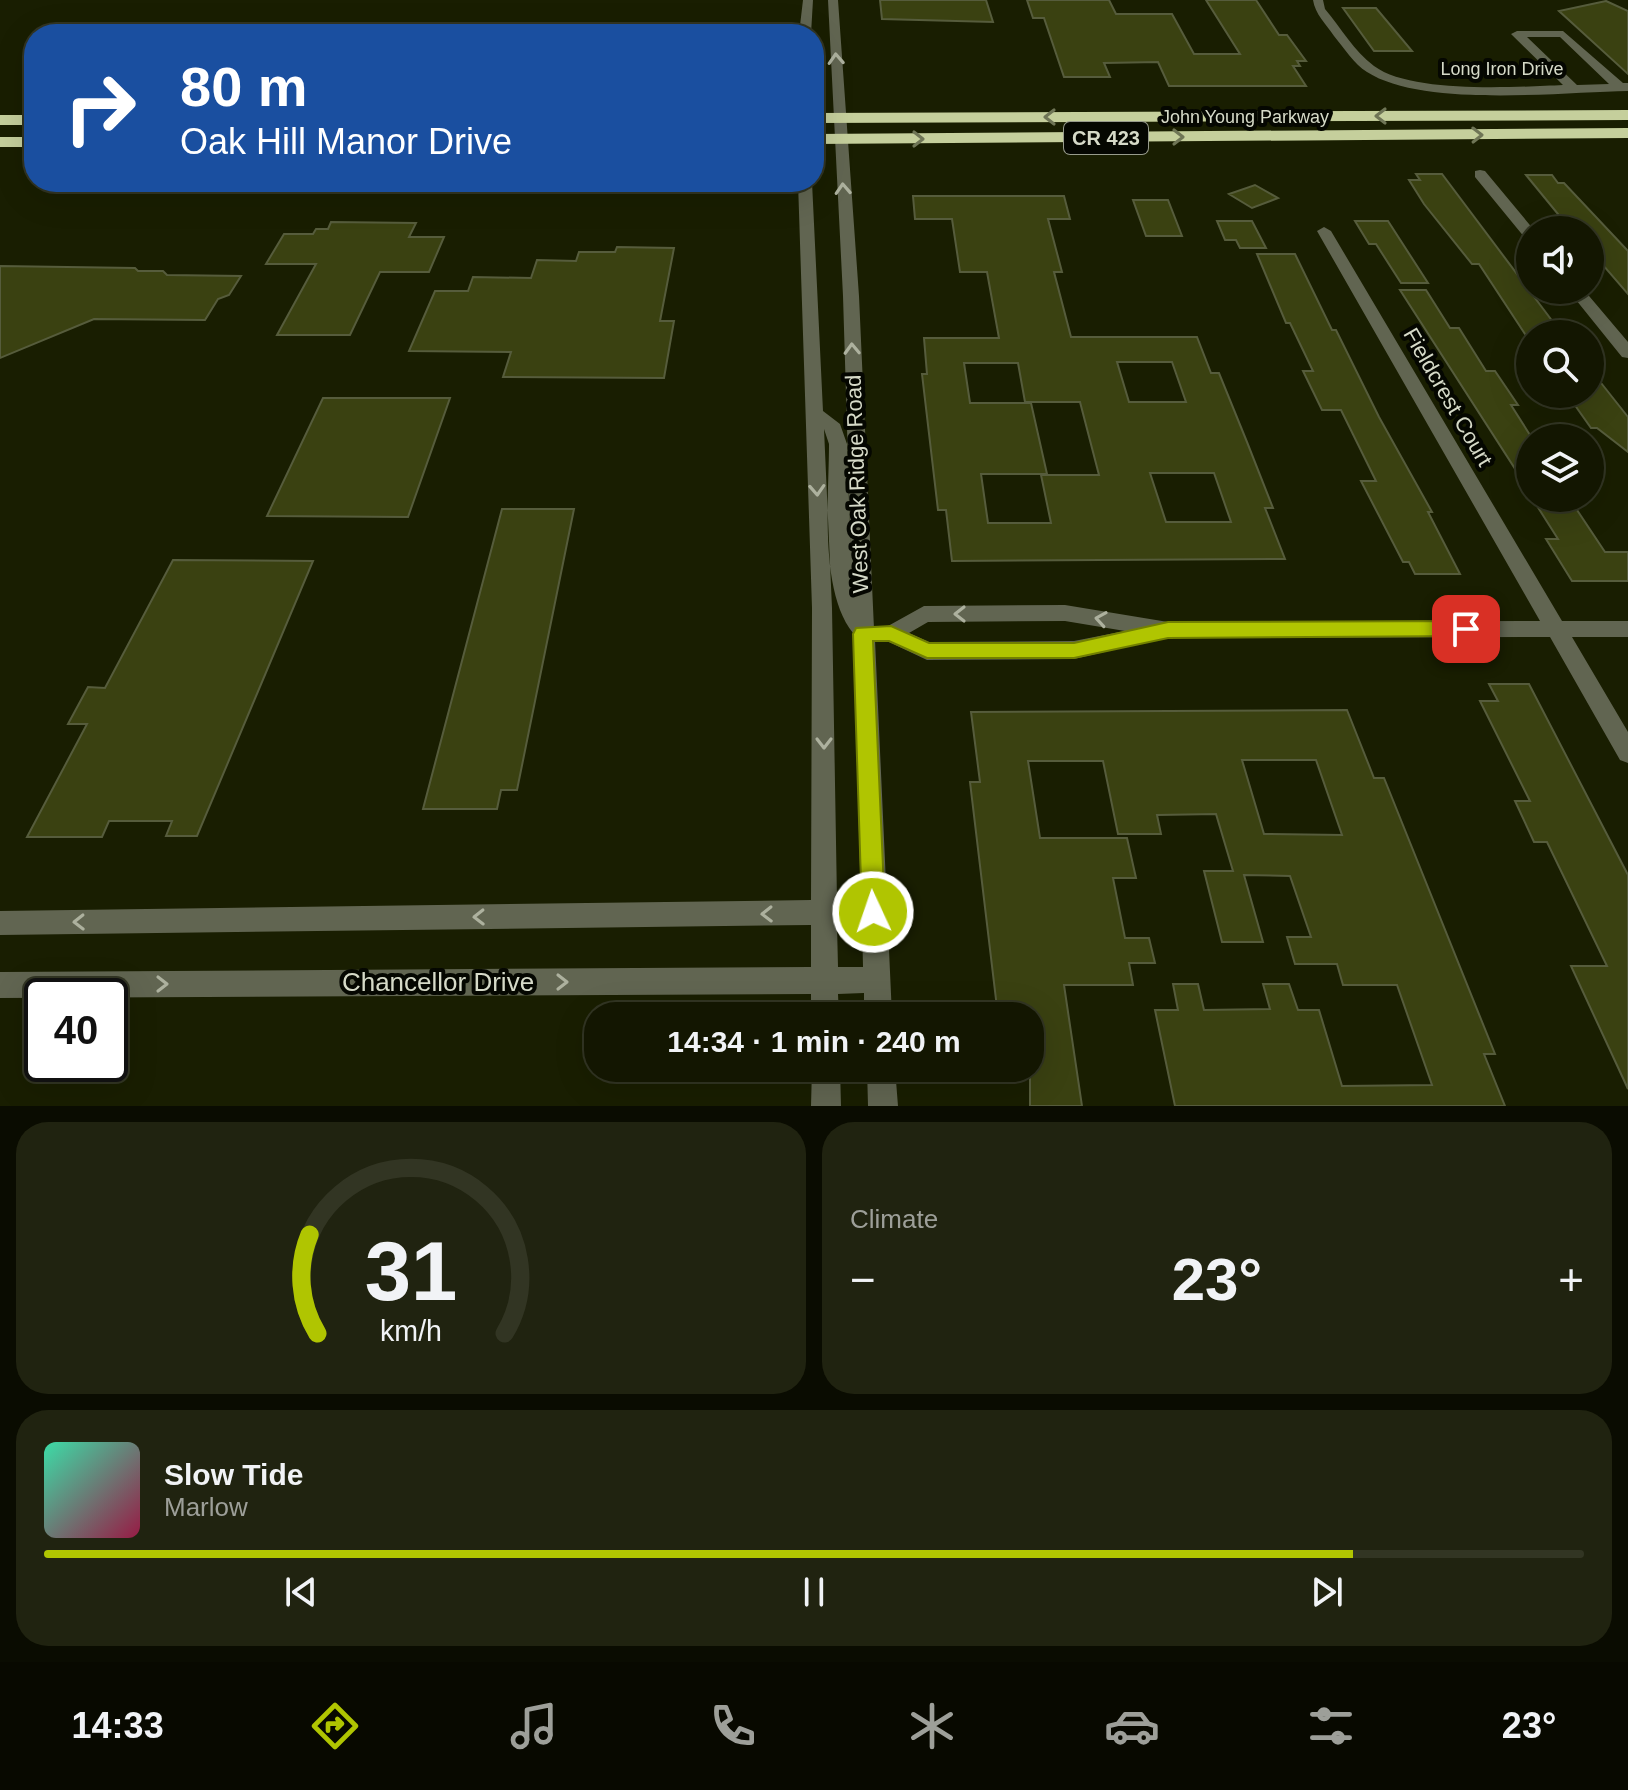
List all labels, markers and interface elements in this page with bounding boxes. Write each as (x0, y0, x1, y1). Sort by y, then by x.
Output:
one-way arrow (827, 52, 844, 65)
text: 80 m (180, 55, 308, 118)
icon: right (48, 56, 152, 160)
street label: Long Iron Drive (1440, 59, 1564, 79)
street label: John Young Parkway (1161, 107, 1329, 127)
one-way arrow (1374, 107, 1387, 125)
one-way arrow (1043, 108, 1056, 126)
text: Oak Hill Manor Drive (180, 121, 512, 162)
road number: CR 423 (1064, 122, 1148, 154)
one-way arrow (1471, 126, 1484, 144)
one-way arrow (1172, 128, 1185, 146)
one-way arrow (912, 130, 925, 148)
one-way arrow (835, 182, 852, 195)
map controls (1516, 216, 1604, 512)
button: sound (1516, 216, 1604, 304)
button: search (1516, 320, 1604, 408)
street label: Fieldcrest Court (1398, 324, 1498, 470)
one-way arrow (844, 342, 861, 355)
street label: West Oak Ridge Road (841, 374, 873, 594)
button: layers (1516, 424, 1604, 512)
one-way arrow (808, 484, 825, 497)
pin (1432, 595, 1500, 663)
one-way arrow (953, 605, 966, 623)
icon: arrive (1444, 607, 1488, 651)
one-way arrow (1095, 611, 1108, 628)
one-way arrow (815, 737, 833, 750)
position arrow (831, 870, 915, 954)
one-way arrow (760, 905, 773, 923)
one-way arrow (472, 908, 485, 926)
one-way arrow (72, 913, 85, 930)
street label: Chancellor Drive (342, 967, 534, 997)
one-way arrow (556, 973, 569, 991)
one-way arrow (156, 975, 169, 993)
speed limit sign: 40 (24, 978, 128, 1082)
text: 14:34 · 1 min · 240 m (667, 1025, 961, 1058)
text: Climate (850, 1204, 938, 1234)
text: 31 (365, 1225, 457, 1318)
text: 23° (1172, 1246, 1262, 1313)
text: − (850, 1255, 876, 1304)
text: + (1558, 1255, 1584, 1304)
text: km/h (380, 1315, 442, 1347)
text: Slow Tide (164, 1458, 303, 1491)
text: Marlow (164, 1492, 248, 1522)
icon: previous (279, 1570, 323, 1614)
icon: pause (792, 1570, 836, 1614)
icon: next (1305, 1570, 1349, 1614)
icon: directions (307, 1698, 363, 1754)
icon: music (506, 1698, 562, 1754)
icon: phone (705, 1698, 761, 1754)
icon: climate (904, 1698, 960, 1754)
icon: car (1104, 1698, 1160, 1754)
icon: filters (1303, 1698, 1359, 1754)
text: 14:33 (72, 1705, 164, 1746)
text: 23° (1502, 1705, 1556, 1746)

